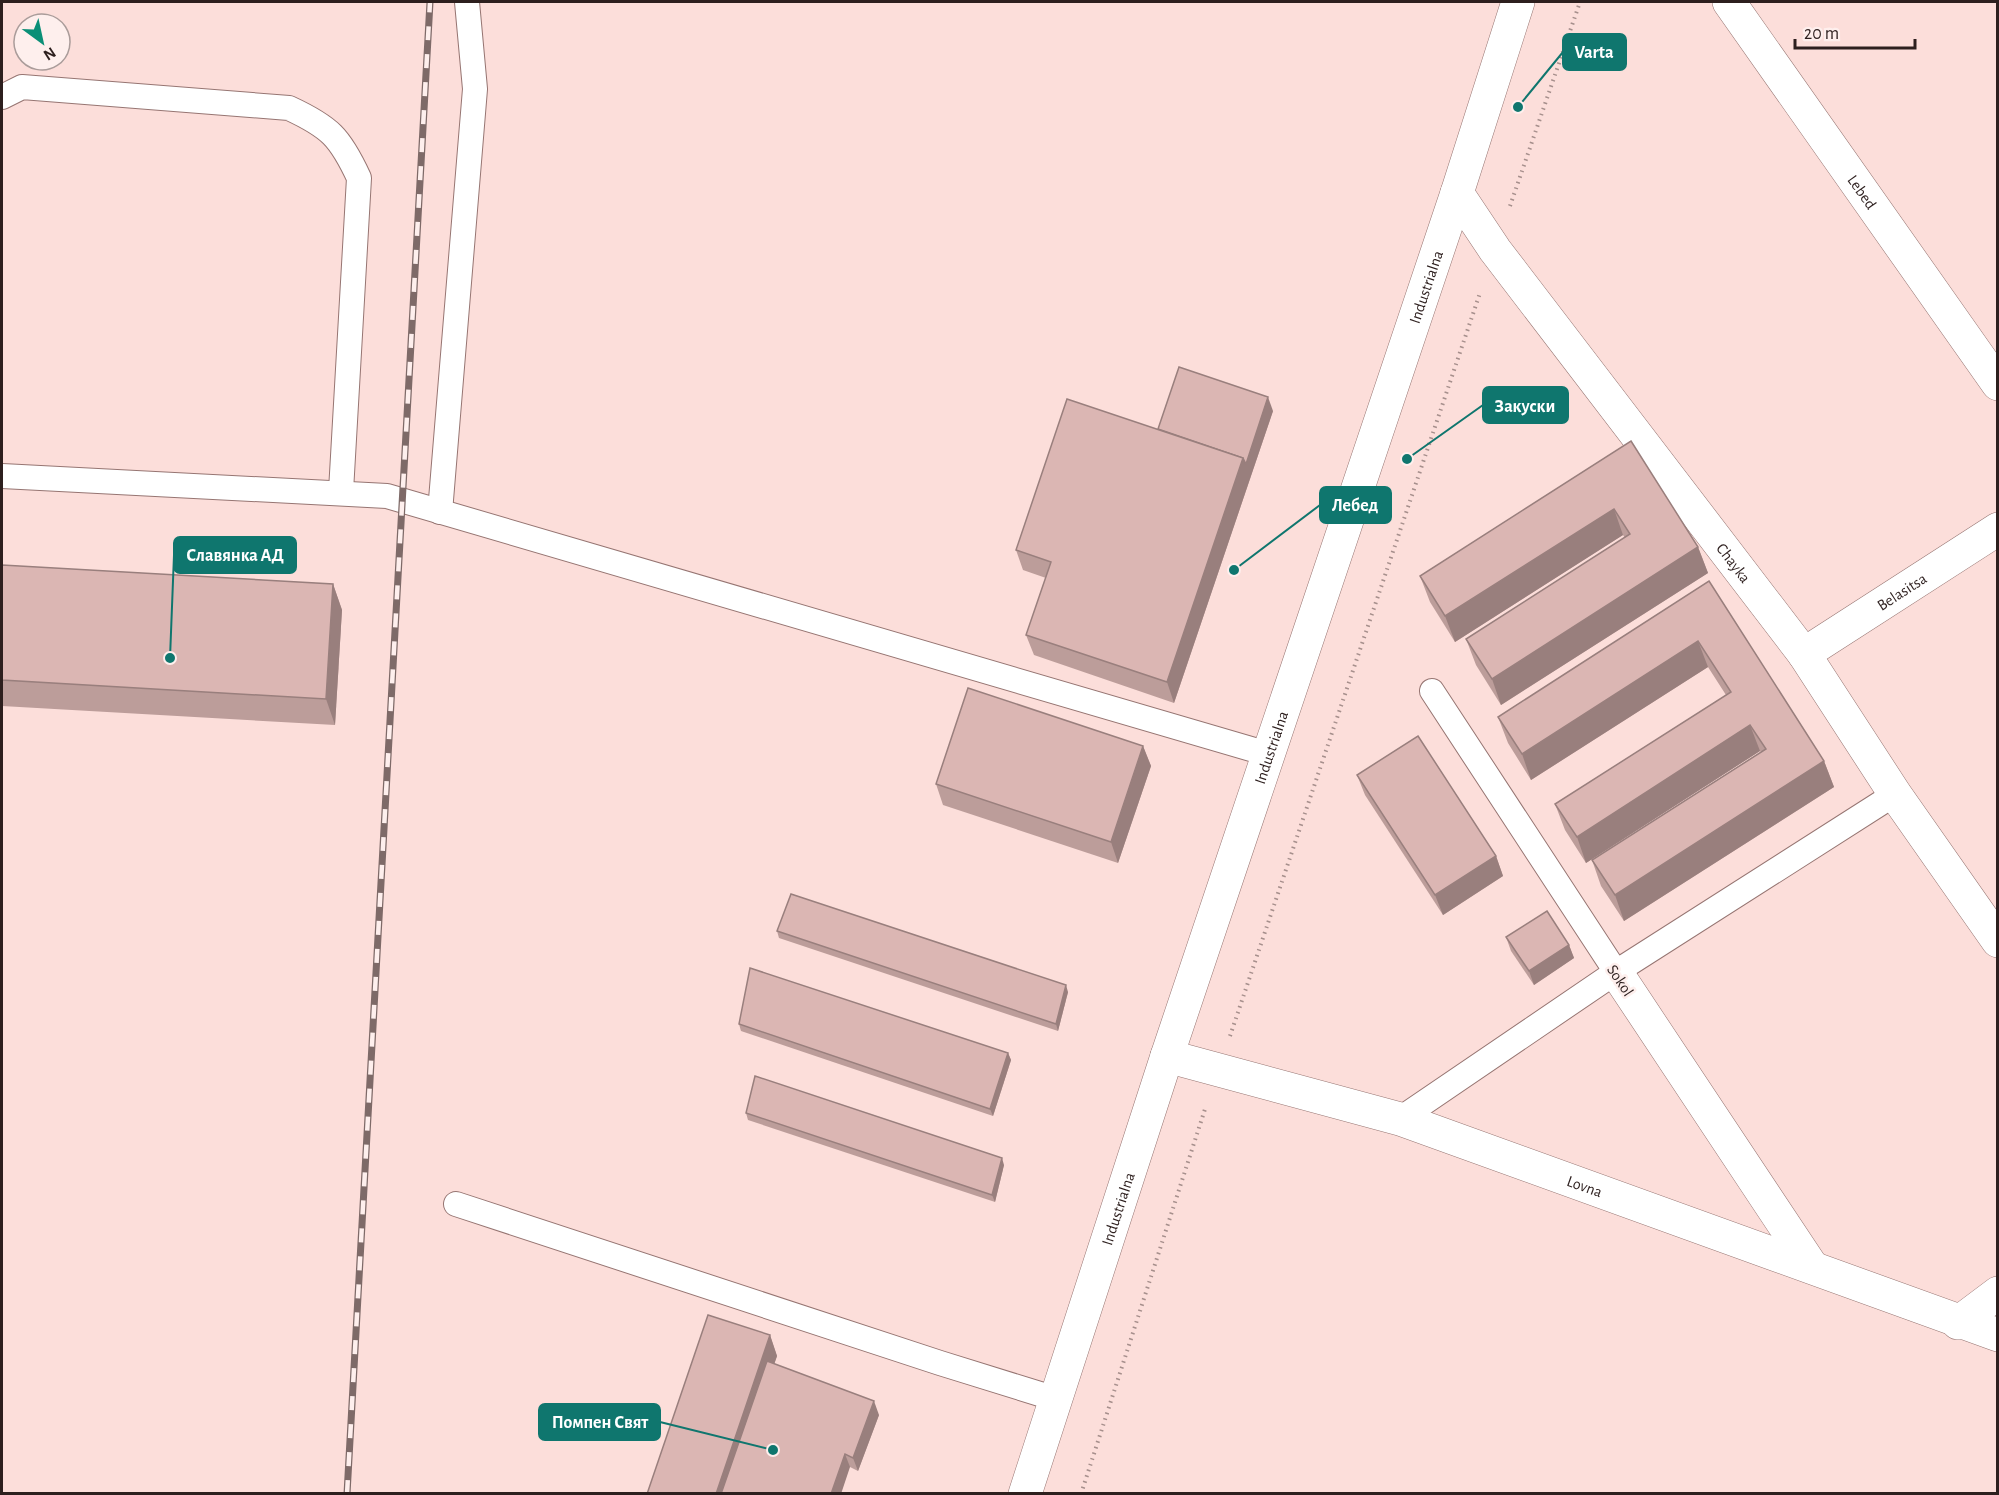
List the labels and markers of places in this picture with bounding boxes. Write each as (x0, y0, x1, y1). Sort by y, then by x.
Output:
callout: Varta (1563, 34, 1626, 70)
callout: Закуски (1483, 387, 1568, 423)
callout: Лебед (1320, 487, 1391, 523)
callout: Славянка АД (174, 537, 296, 573)
callout: Помпен Свят (539, 1404, 660, 1440)

